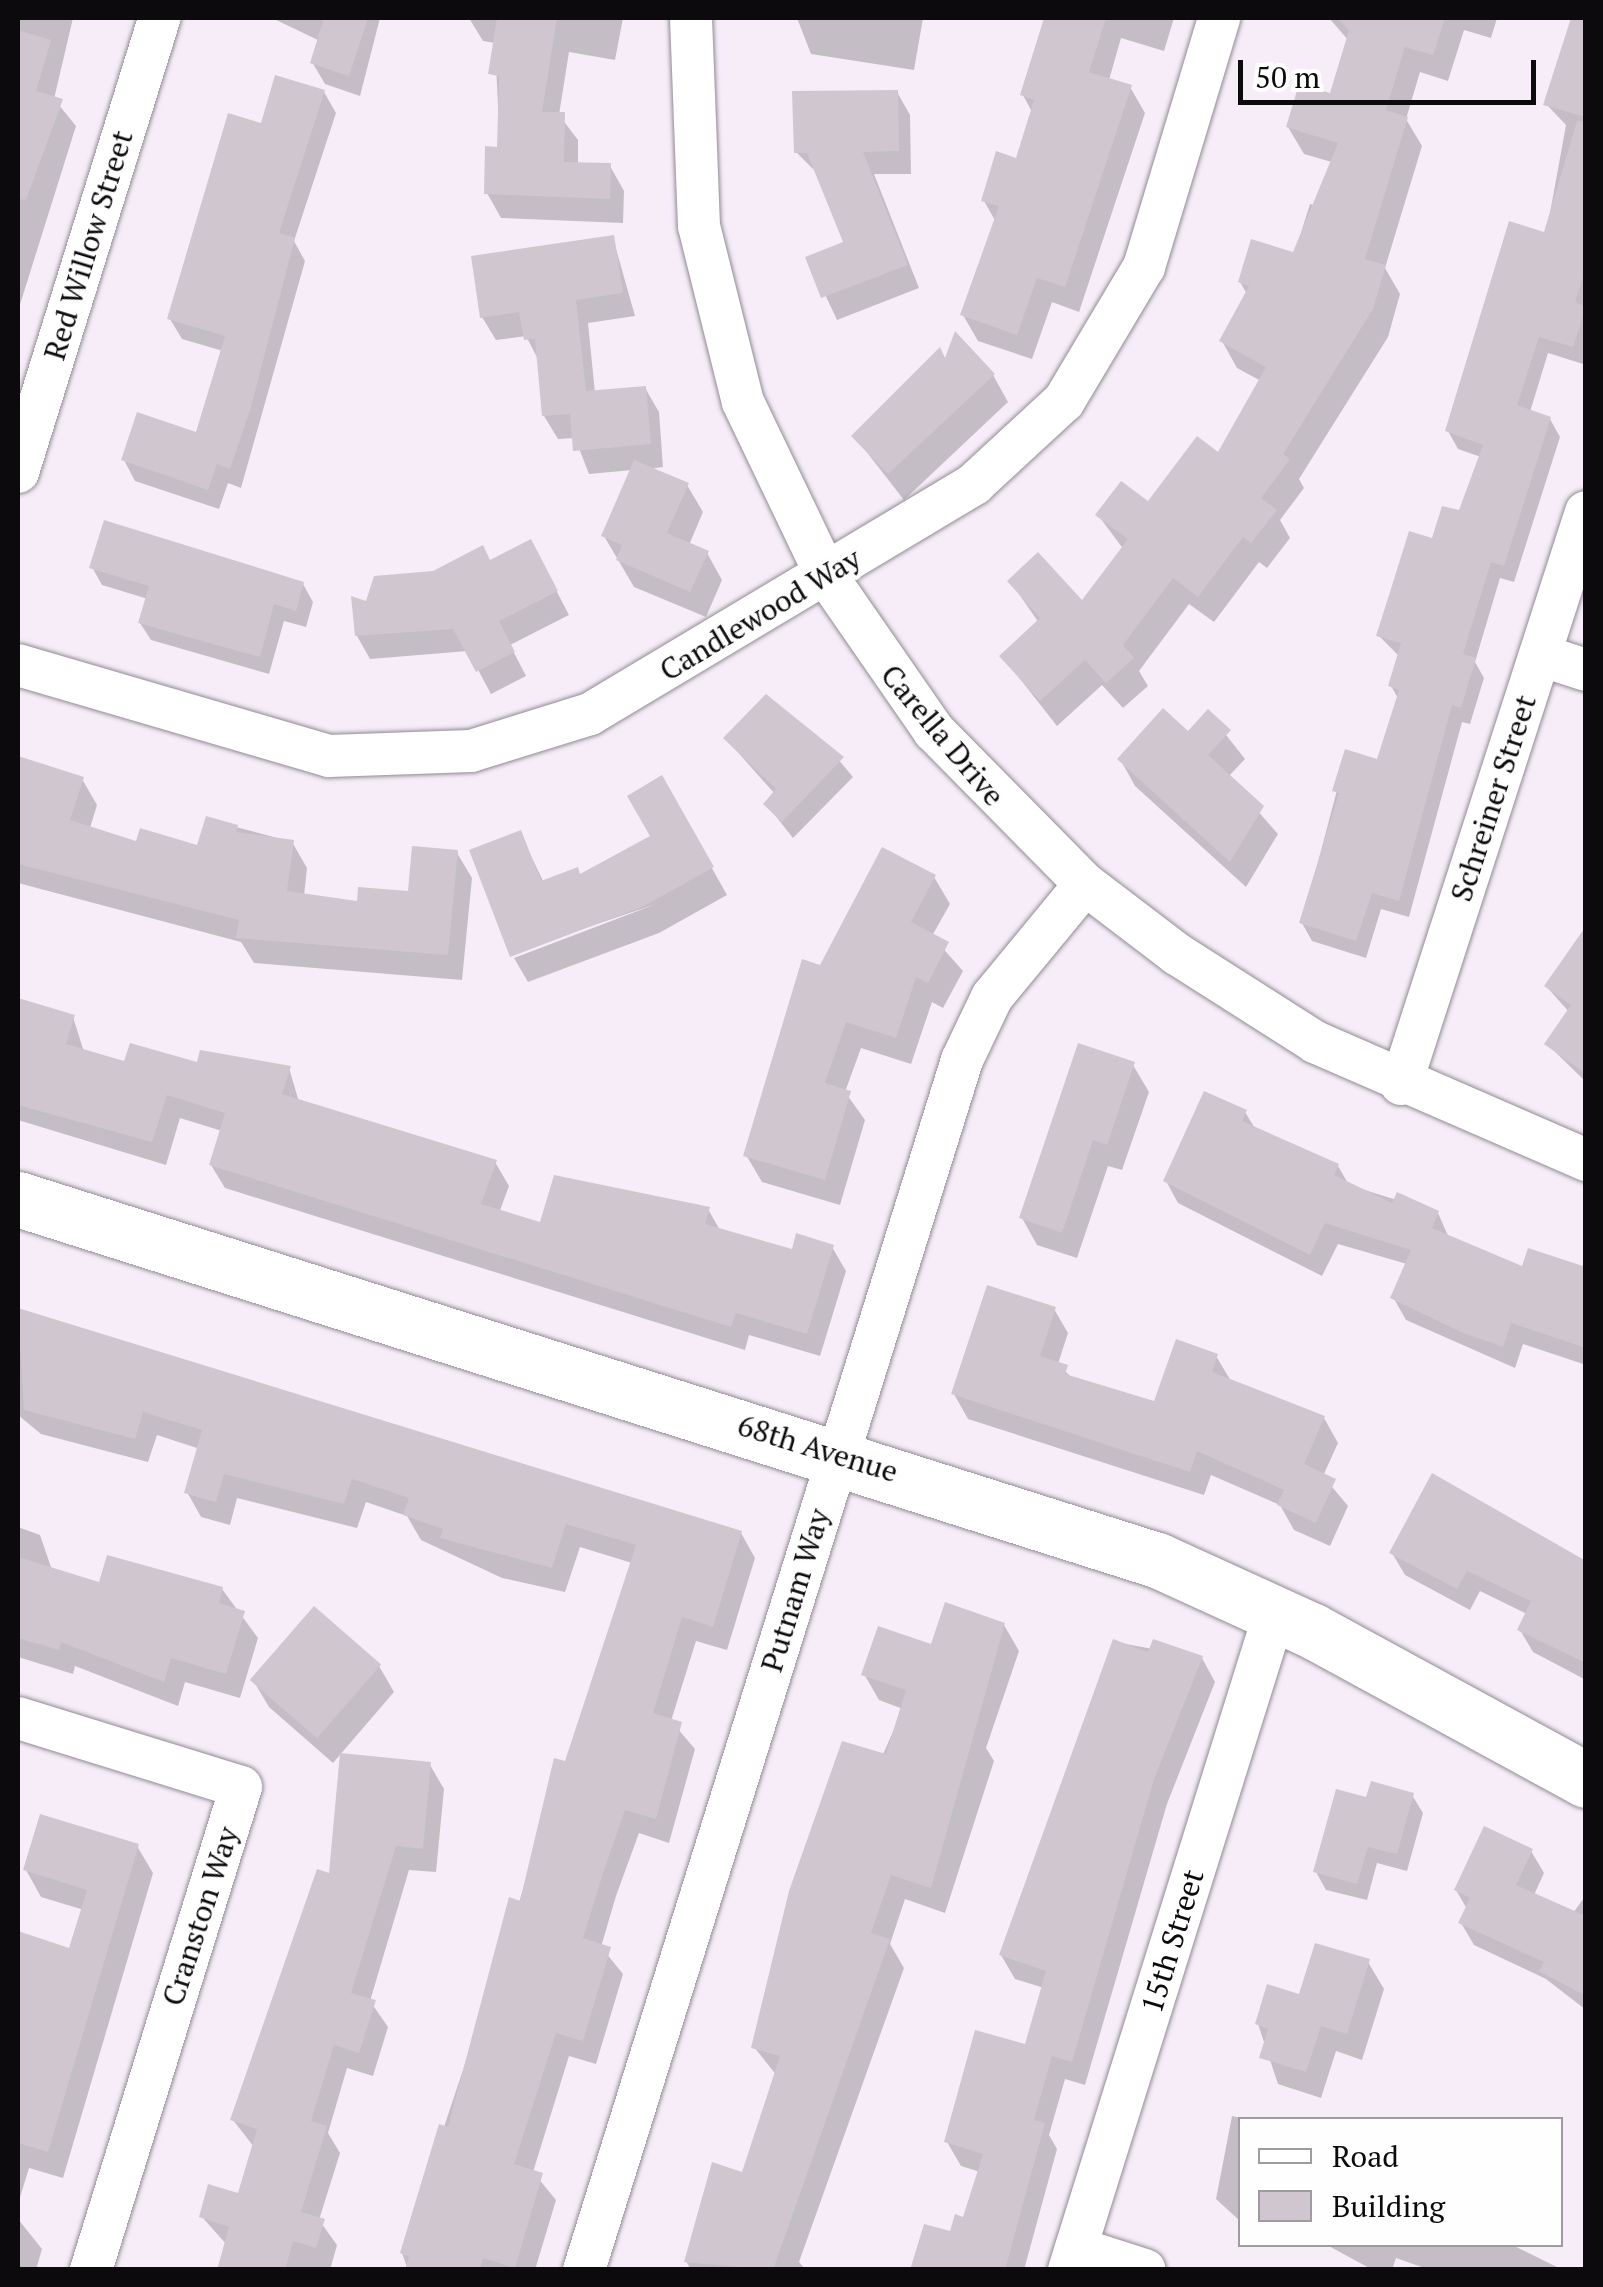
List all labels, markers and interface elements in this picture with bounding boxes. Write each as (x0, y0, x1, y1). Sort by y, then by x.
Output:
scale bar (1243, 40, 1540, 102)
text: 50 m (1255, 57, 1320, 97)
street label: Red Willow Street (36, 126, 140, 364)
street label: Candlewood Way (653, 540, 867, 688)
street label: Carella Drive (874, 657, 1012, 813)
street label: Schreiner Street (1443, 690, 1543, 906)
street label: 68th Avenue (733, 1406, 903, 1490)
street label: Putnam Way (753, 1504, 837, 1676)
street label: Cranston Way (154, 1822, 246, 2010)
street label: 15th Street (1133, 1865, 1211, 2017)
legend (1238, 2117, 1563, 2247)
text: Road (1332, 2136, 1399, 2176)
text: Building (1332, 2186, 1445, 2226)

